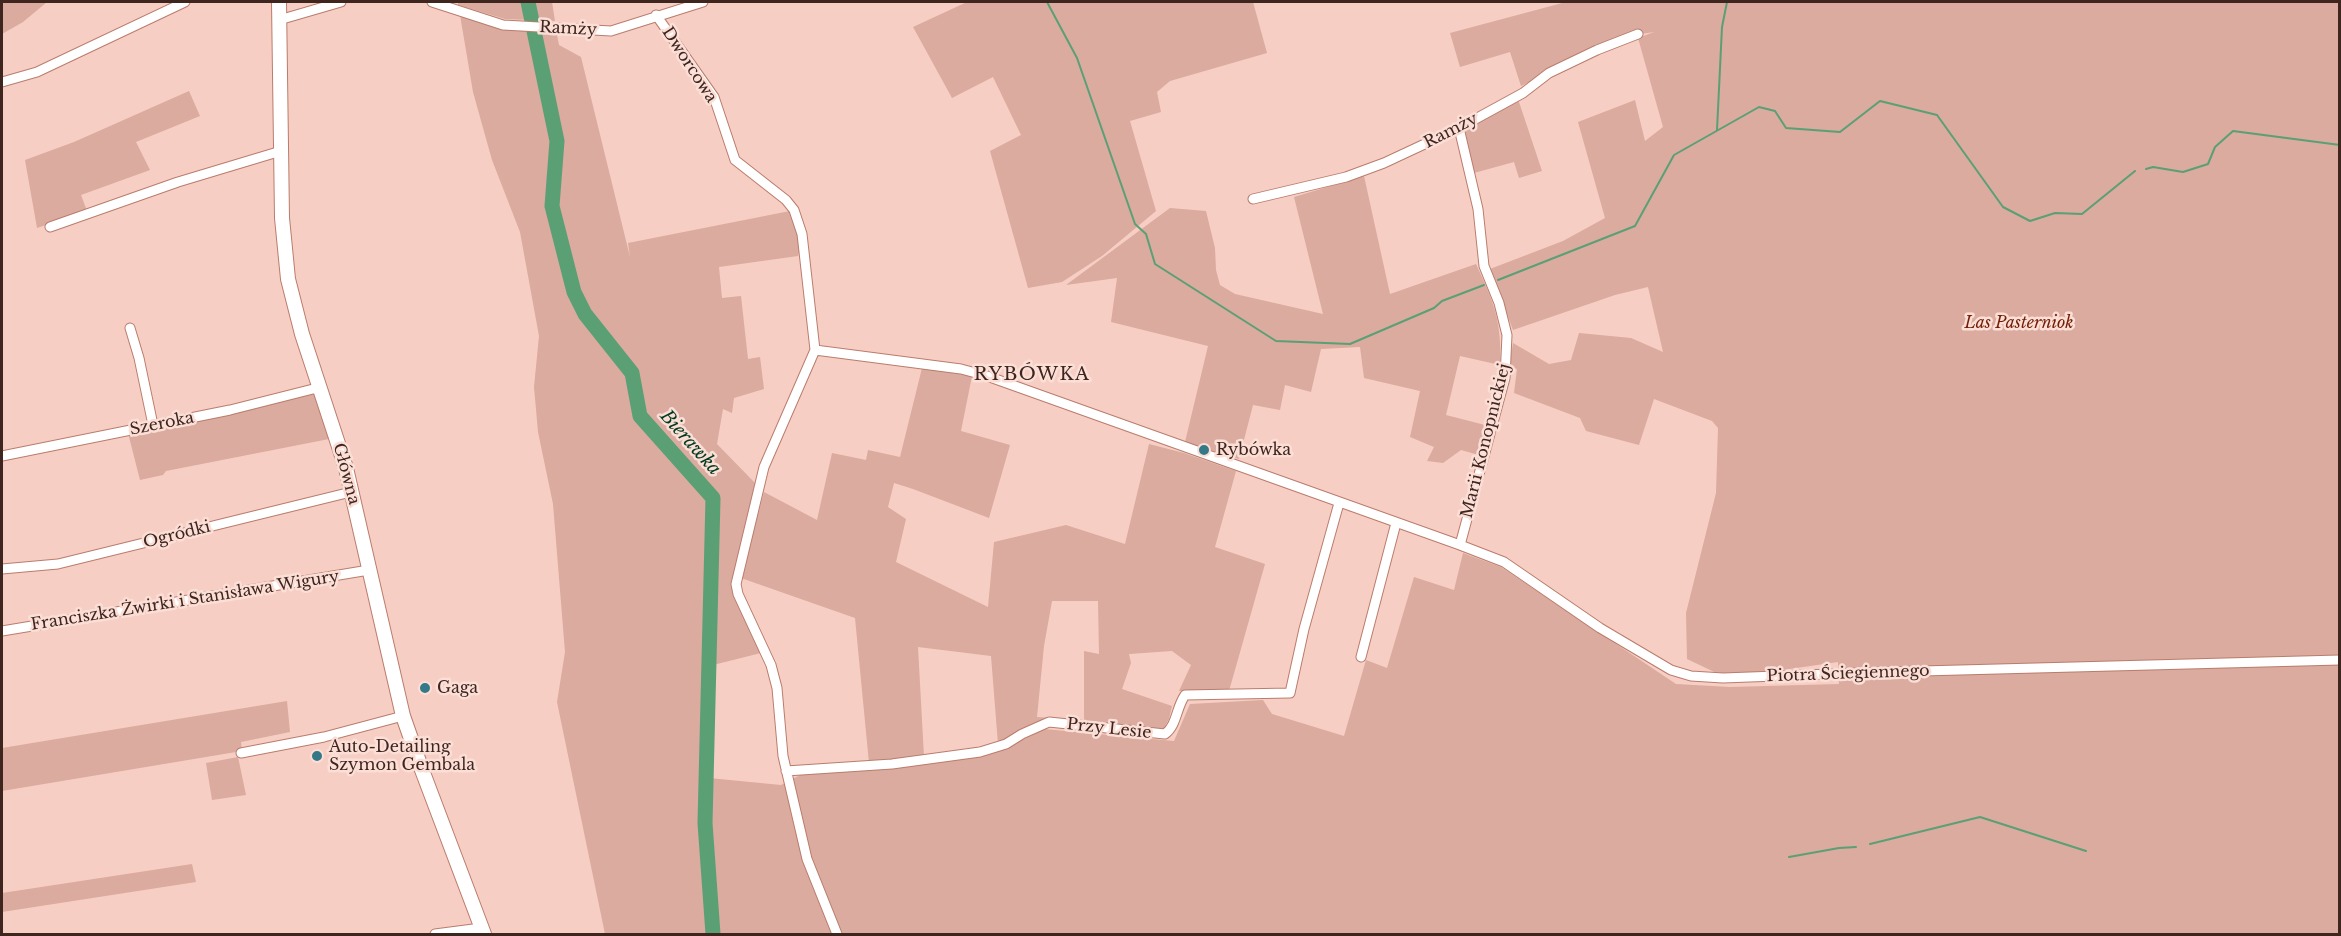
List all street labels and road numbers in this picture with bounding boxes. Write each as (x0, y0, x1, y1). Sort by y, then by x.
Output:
street label: Ramży (539, 18, 597, 40)
street label: Dworcowa (657, 24, 721, 106)
street label: Ramży (1421, 109, 1481, 153)
street label: Marii Konopnickiej (1457, 362, 1515, 520)
street label: Szeroka (128, 408, 196, 440)
street label: Główna (329, 441, 363, 507)
street label: Ogródki (141, 517, 213, 553)
street label: Franciszka Żwirki i Stanisława Wigury (29, 567, 341, 635)
street label: Piotra Ściegiennego (1766, 662, 1930, 686)
street label: Przy Lesie (1066, 715, 1152, 743)

